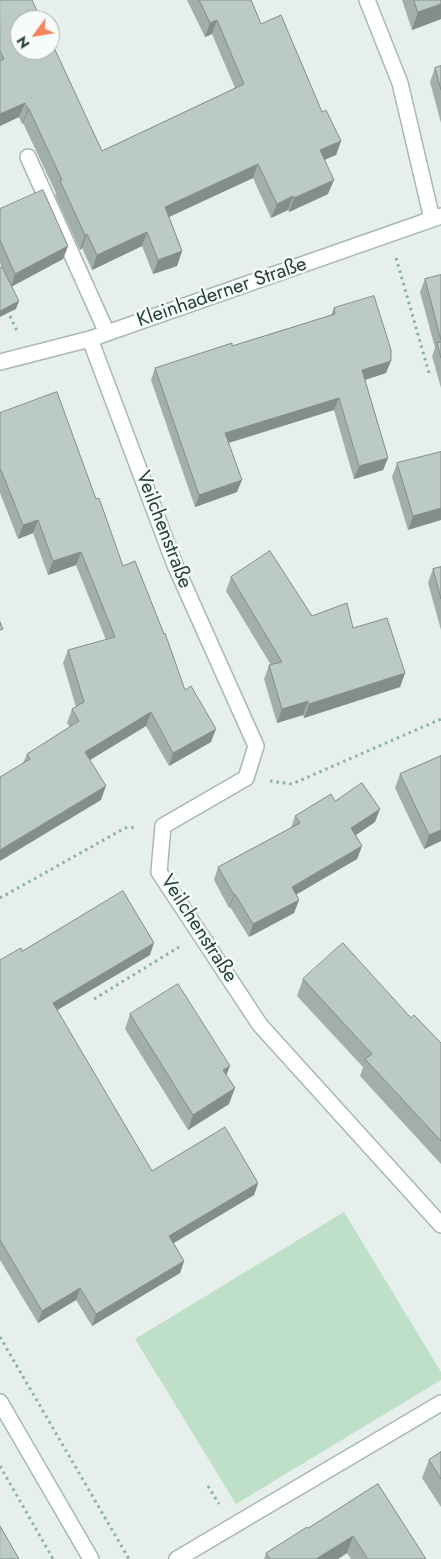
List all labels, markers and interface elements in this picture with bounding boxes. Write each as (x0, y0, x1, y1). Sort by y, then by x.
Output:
north arrow (10, 10, 60, 60)
text: N (12, 32, 35, 52)
street label: Kleinhaderner Straße (134, 253, 310, 333)
street label: Veilchenstraße (130, 468, 196, 592)
street label: Veilchenstraße (154, 871, 242, 987)

